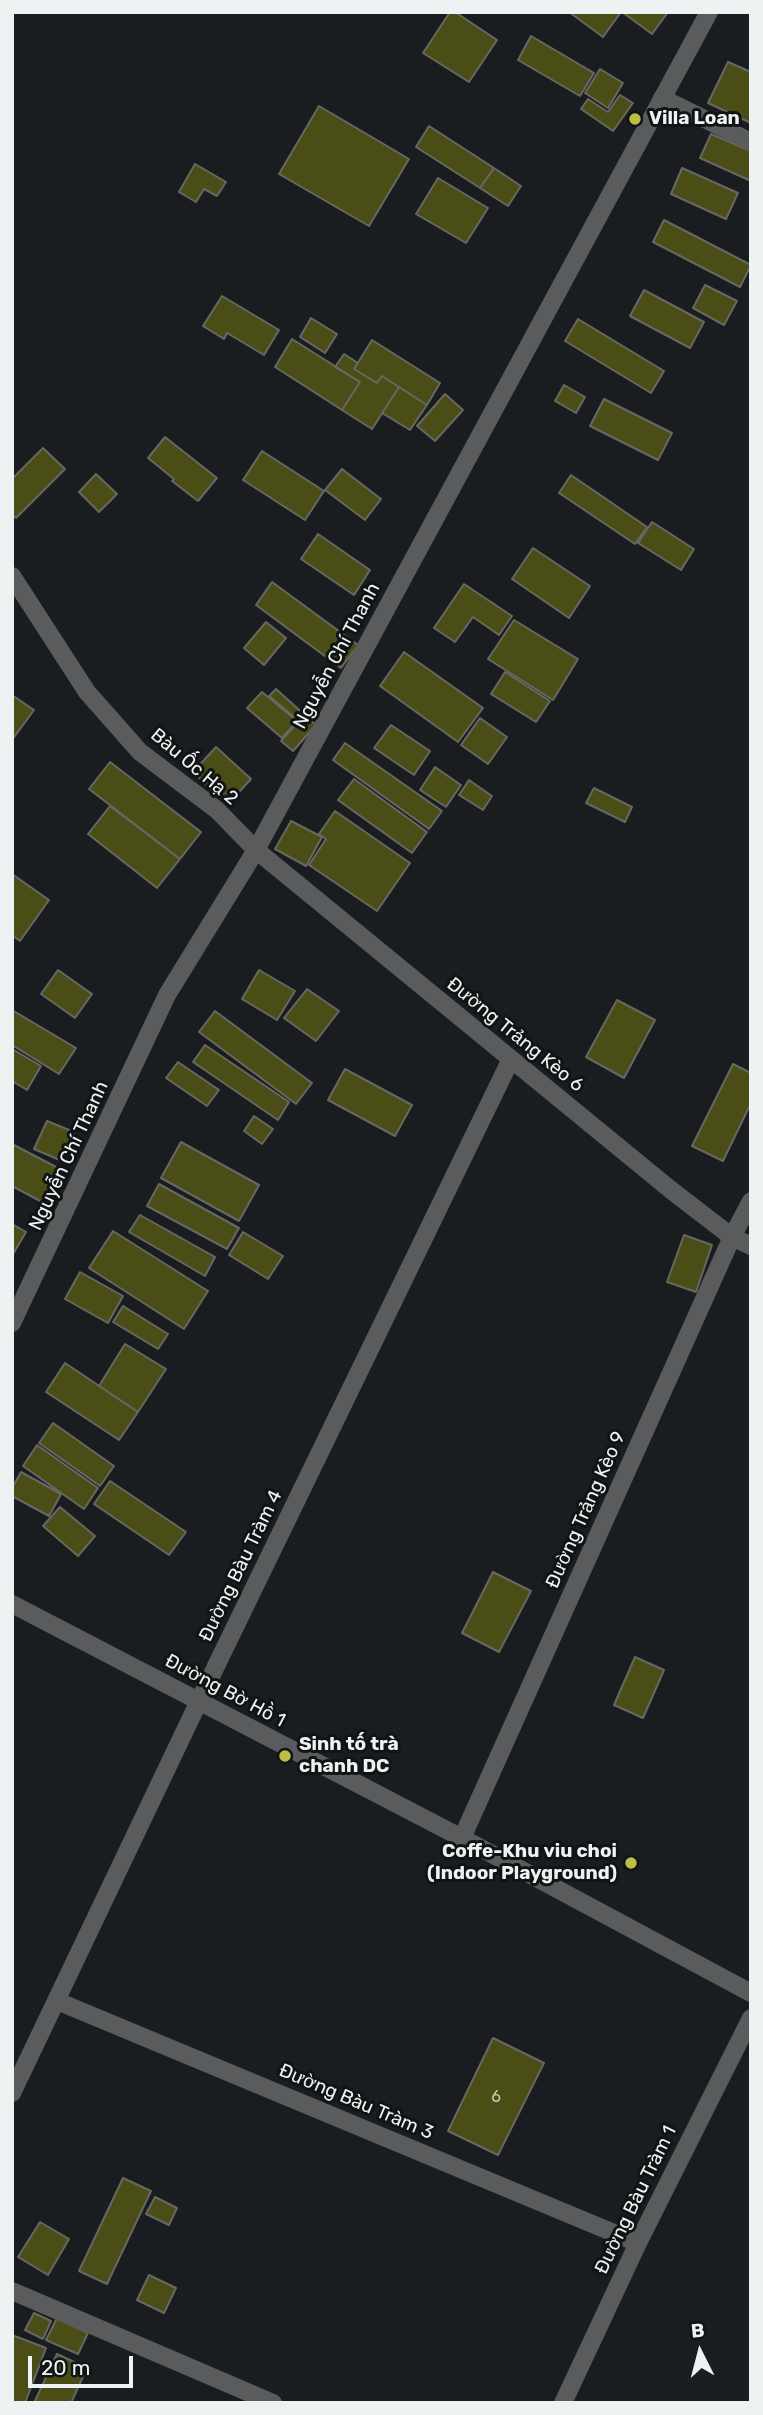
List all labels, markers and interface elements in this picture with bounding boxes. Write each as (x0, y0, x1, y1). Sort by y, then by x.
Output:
place label: Villa Loan (649, 108, 740, 130)
marker: Villa Loan (627, 111, 643, 127)
street label: Nguyễn Chí Thanh (289, 579, 385, 733)
street label: Bàu Ốc Hạ 2 (146, 724, 242, 810)
street label: Đường Trảng Kèo 6 (442, 973, 588, 1097)
street label: Nguyễn Chí Thanh (24, 1078, 114, 1234)
street label: Đường Trảng Kèo 9 (541, 1428, 631, 1592)
street label: Đường Bàu Tràm 4 (194, 1487, 288, 1645)
street label: Đường Bờ Hồ 1 (161, 1650, 289, 1732)
place label: Sinh tố trà chanh DC (299, 1734, 399, 1778)
marker: Sinh tố trà chanh DC (277, 1748, 293, 1764)
place label: Coffe-Khu viu choi (Indoor Playground) (427, 1841, 617, 1885)
marker: Coffe-Khu viu choi (Indoor Playground) (623, 1855, 639, 1871)
street label: Đường Bàu Tràm 3 (276, 2059, 436, 2145)
house number: 6 (491, 2087, 501, 2107)
street label: Đường Bàu Tràm 1 (590, 2122, 682, 2278)
north arrow (665, 2317, 735, 2387)
text: B (690, 2318, 706, 2343)
scale bar (32, 2342, 136, 2386)
text: 20 m (41, 2355, 90, 2380)

